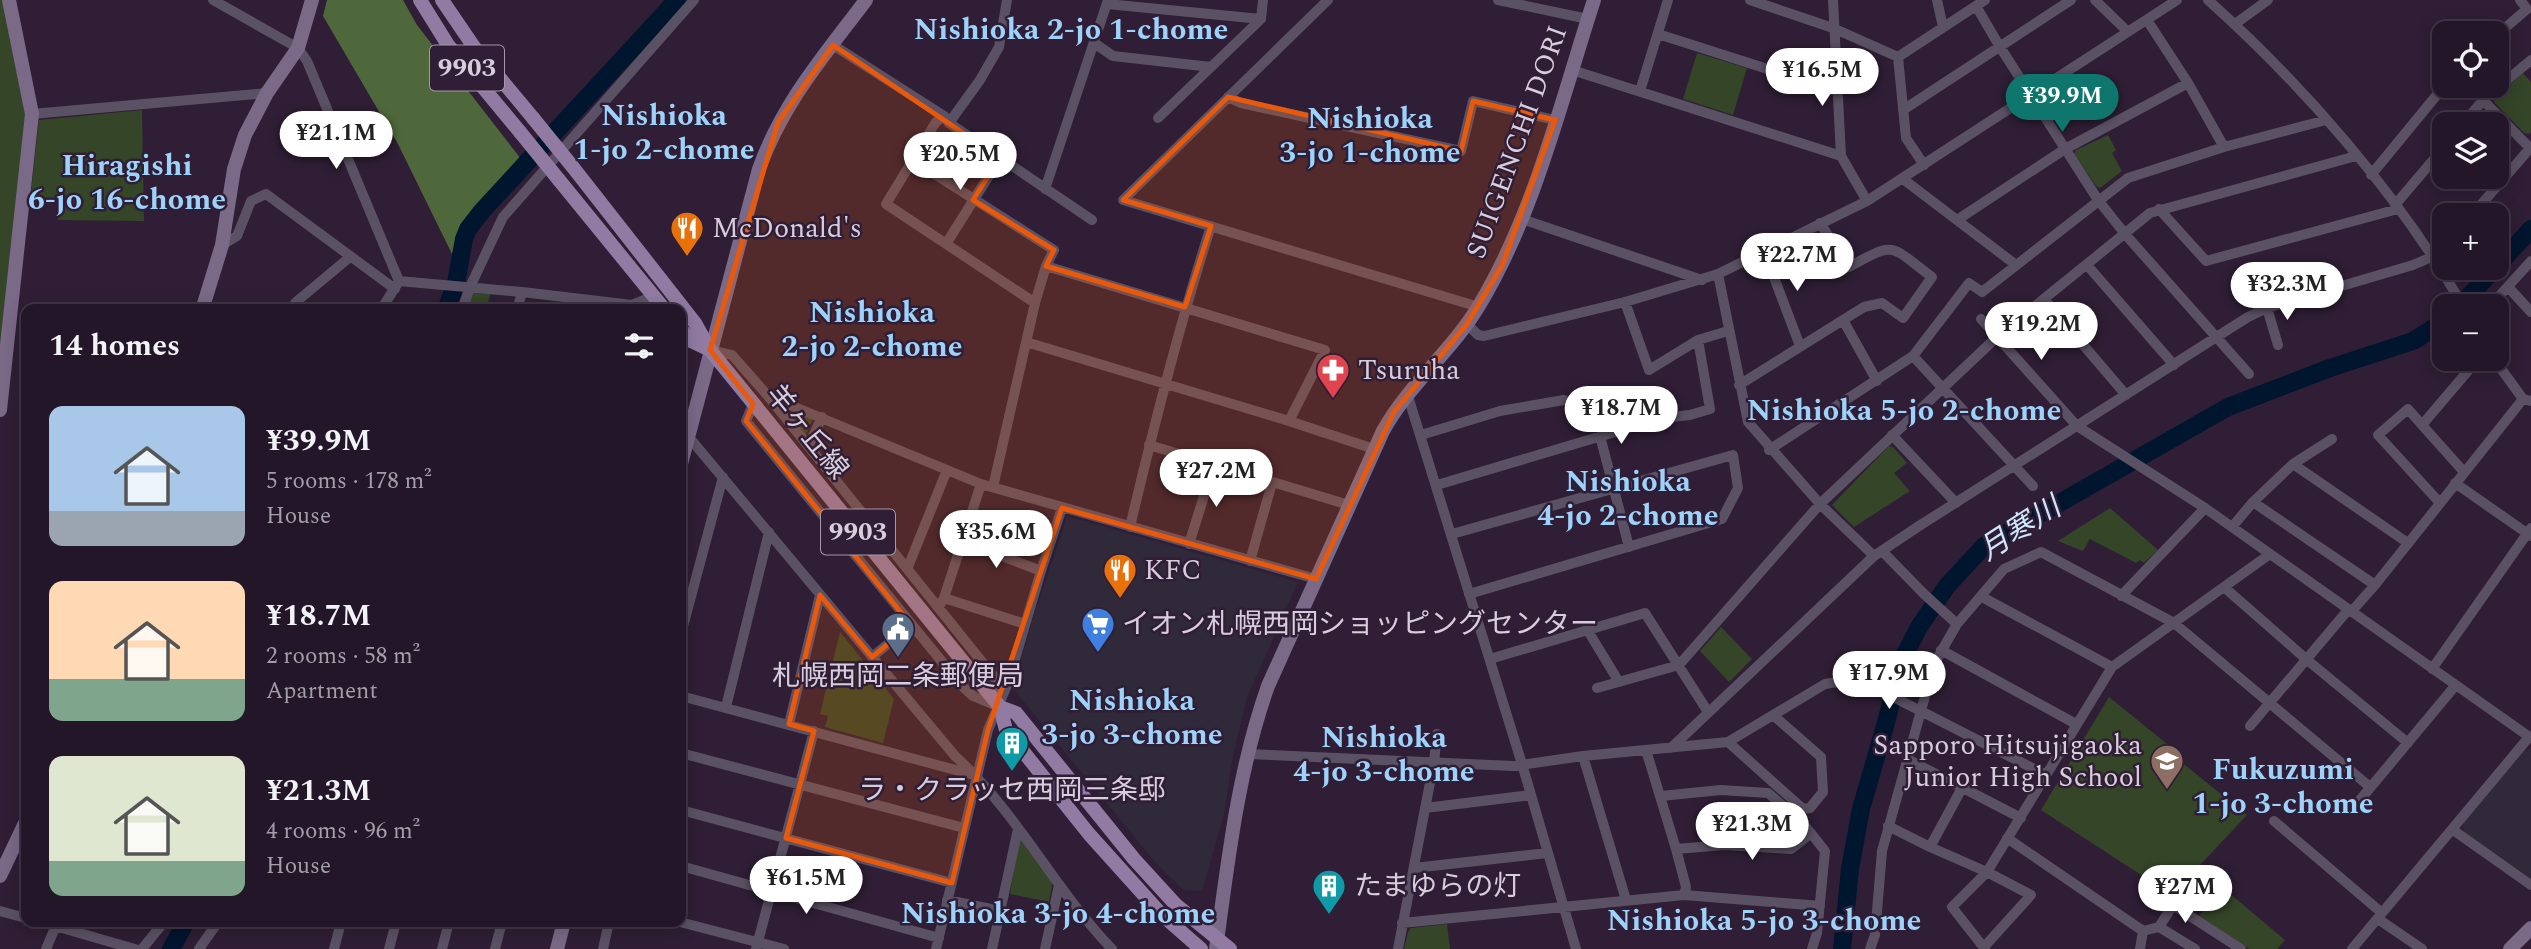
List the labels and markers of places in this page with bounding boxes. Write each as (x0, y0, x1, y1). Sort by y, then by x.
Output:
pin: ¥16.5M (1765, 48, 1879, 108)
pin: ¥39.9M (2005, 74, 2119, 134)
pin: ¥21.1M (279, 111, 393, 171)
pin: ¥20.5M (903, 132, 1017, 192)
place label: McDonald's (712, 207, 862, 250)
restaurant icon: McDonald's (668, 209, 706, 258)
pin: ¥22.7M (1740, 233, 1854, 293)
pin: ¥32.3M (2230, 262, 2344, 322)
pin: ¥19.2M (1984, 302, 2098, 362)
place label: Tsuruha (1358, 349, 1460, 392)
pharmacy icon: Tsuruha (1314, 351, 1352, 400)
pin: ¥18.7M (1564, 386, 1678, 446)
pin: ¥27.2M (1159, 449, 1273, 509)
pin: ¥35.6M (939, 510, 1053, 570)
place label: KFC (1144, 549, 1202, 592)
restaurant icon: KFC (1101, 551, 1139, 600)
place label: イオン札幌西岡ショッピングセンター (1122, 603, 1598, 646)
supermarket icon: イオン札幌西岡ショッピングセンター (1079, 605, 1117, 654)
public building icon: 札幌西岡二条郵便局 (879, 610, 917, 659)
pin: ¥17.9M (1832, 652, 1946, 711)
place label: 札幌西岡二条郵便局 (772, 655, 1024, 698)
building icon: ラ・クラッセ西岡三条邸 (993, 724, 1031, 773)
place label: Sapporo Hitsujigaoka Junior High School (1873, 724, 2142, 799)
school or university icon: Sapporo Hitsujigaoka Junior High School (2148, 742, 2186, 791)
place label: ラ・クラッセ西岡三条邸 (858, 769, 1166, 812)
pin: ¥21.3M (1695, 802, 1809, 862)
pin: ¥61.5M (749, 856, 863, 916)
place label: たまゆらの灯 (1354, 865, 1521, 908)
pin: ¥27M (2144, 866, 2226, 925)
building icon: たまゆらの灯 (1310, 867, 1348, 916)

